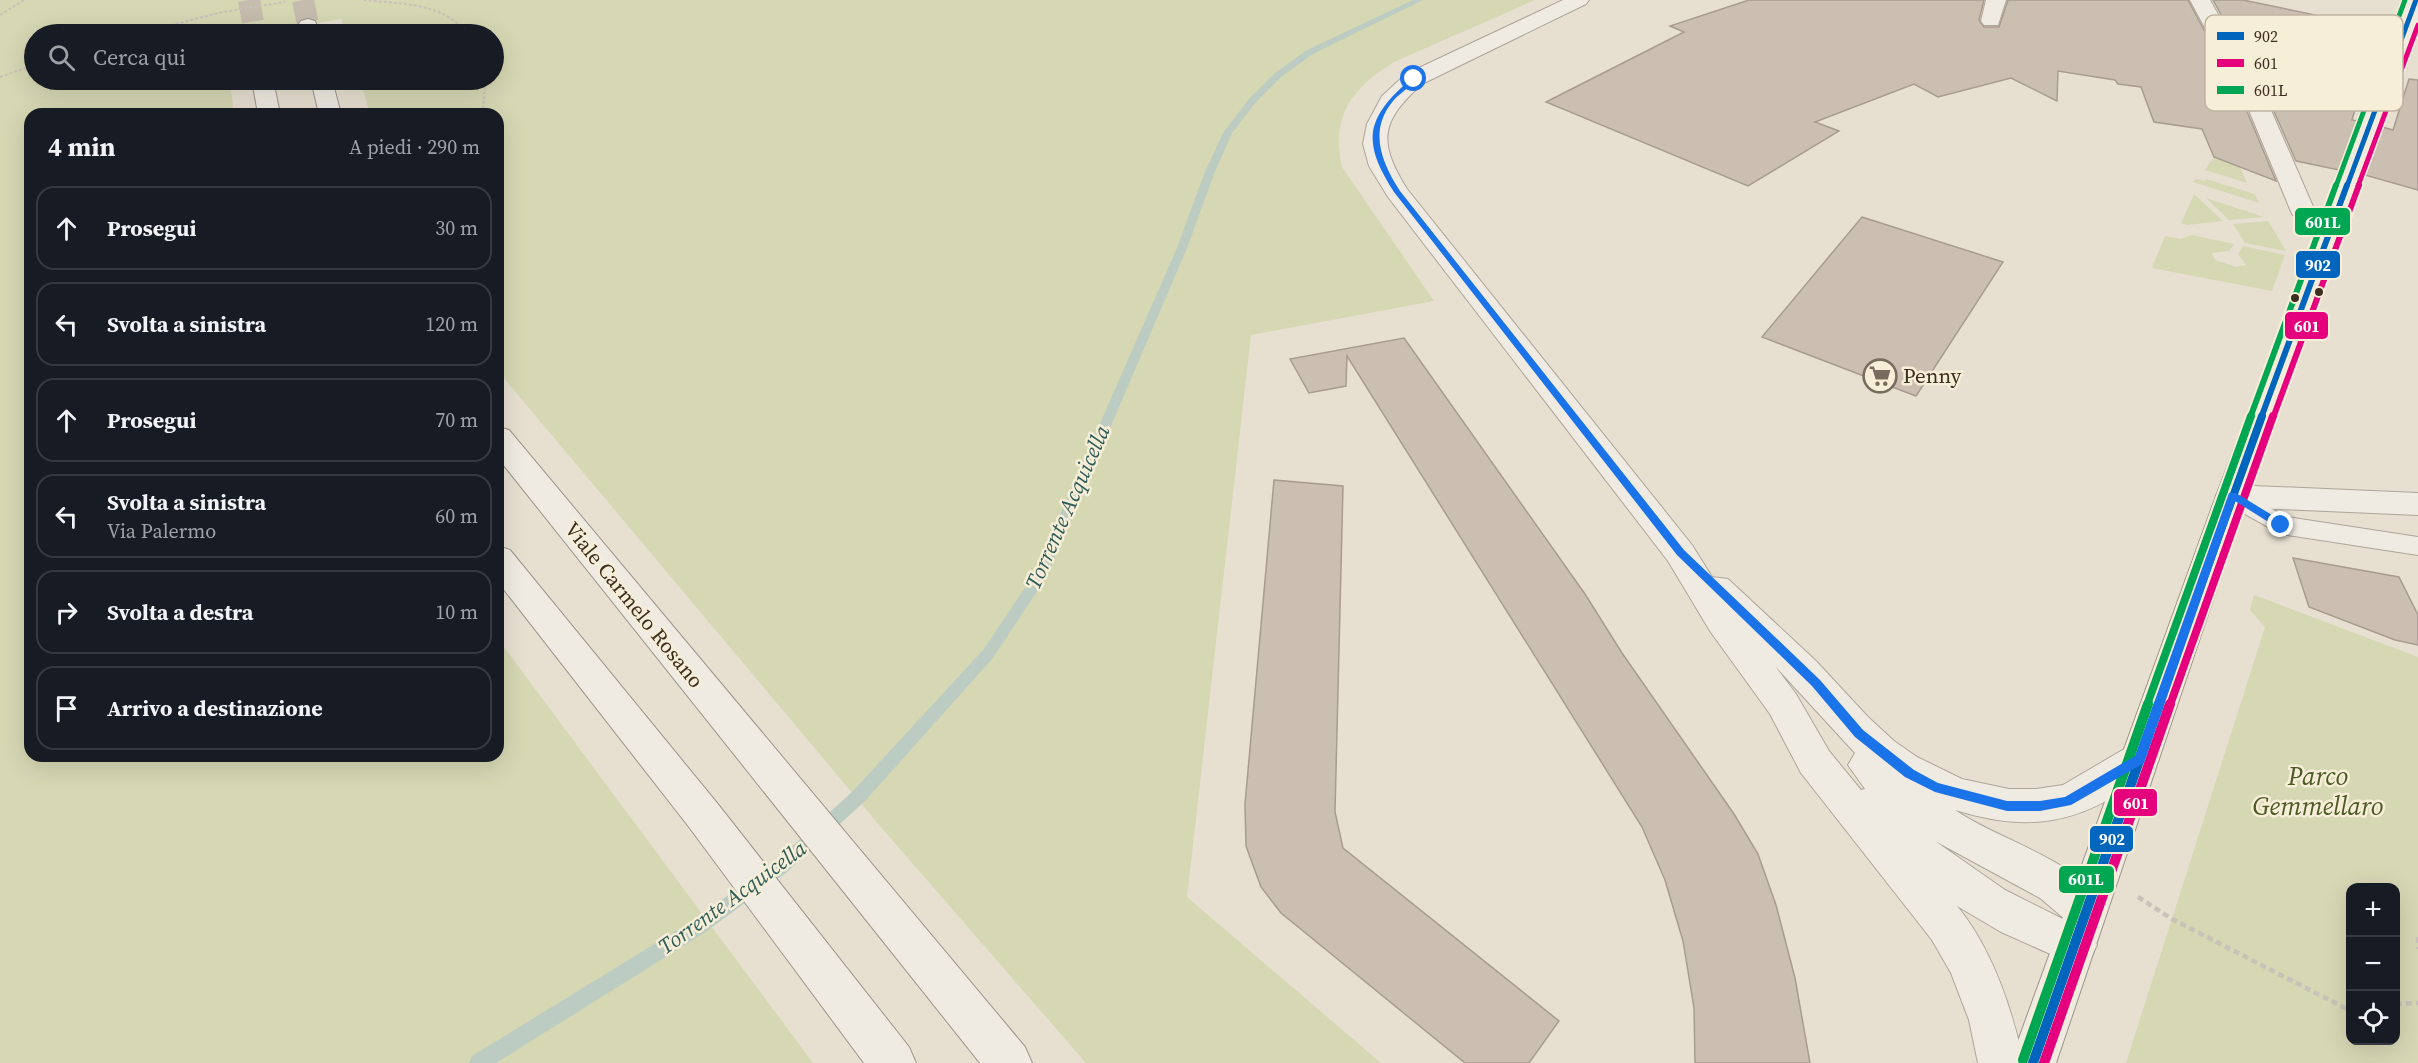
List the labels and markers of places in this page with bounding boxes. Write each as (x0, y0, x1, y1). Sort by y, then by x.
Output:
unlabelled marker (2313, 286, 2325, 298)
unlabelled marker (2289, 292, 2301, 304)
supermarket icon: Penny (1862, 358, 1898, 394)
place label: Penny (1903, 361, 1961, 390)

